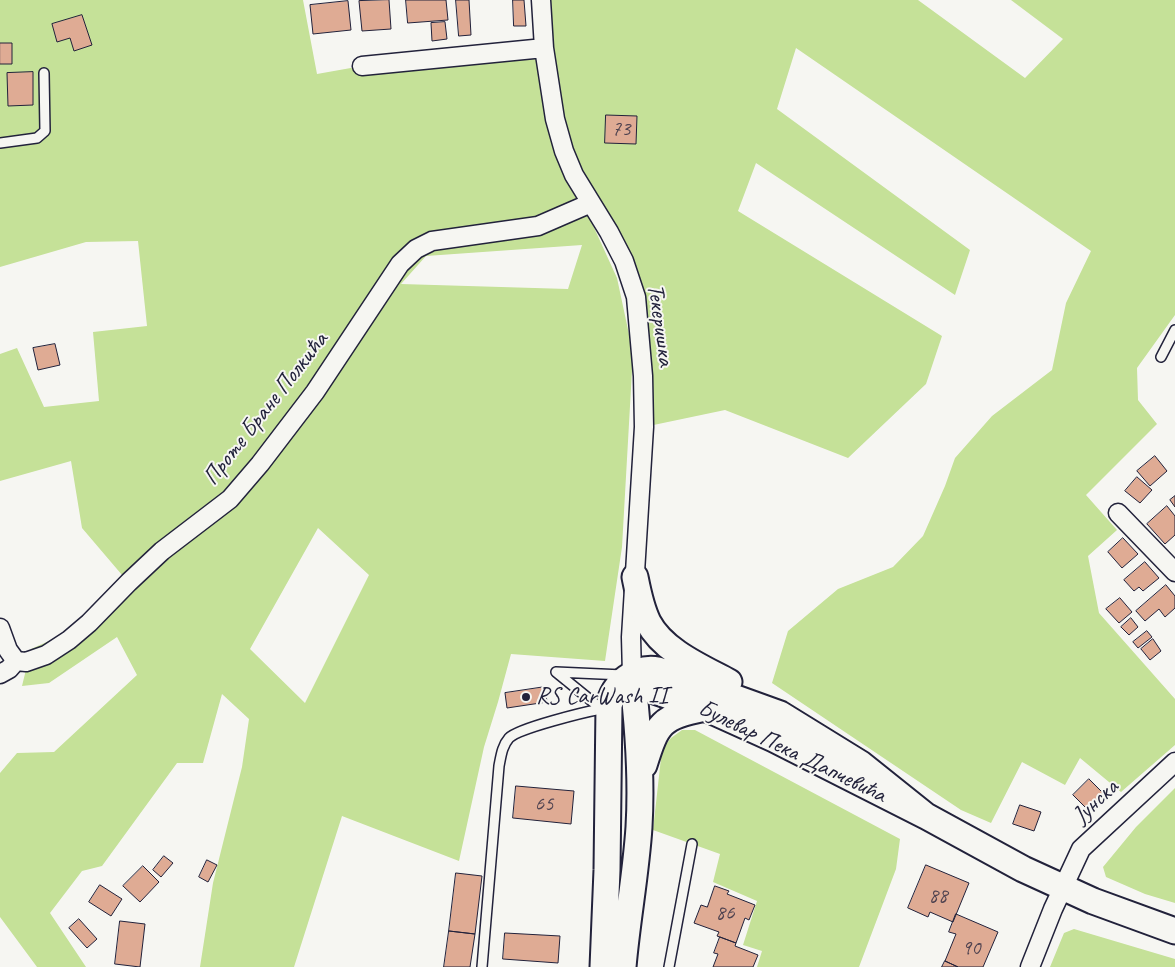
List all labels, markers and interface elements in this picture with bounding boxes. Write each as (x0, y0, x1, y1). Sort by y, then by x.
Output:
house number: 73 (612, 116, 630, 142)
street label: Текеришка (640, 282, 680, 368)
street label: Проте Бране Полкића (197, 327, 335, 491)
place label: RS CarWash II (536, 683, 668, 711)
marker: RS CarWash II (520, 691, 532, 703)
street label: Булевар Пека Дапчевића (694, 694, 890, 810)
street label: Јунска (1067, 774, 1125, 830)
house number: 65 (535, 791, 553, 817)
house number: 88 (929, 883, 947, 909)
house number: 86 (716, 900, 734, 926)
house number: 90 (962, 935, 980, 961)

